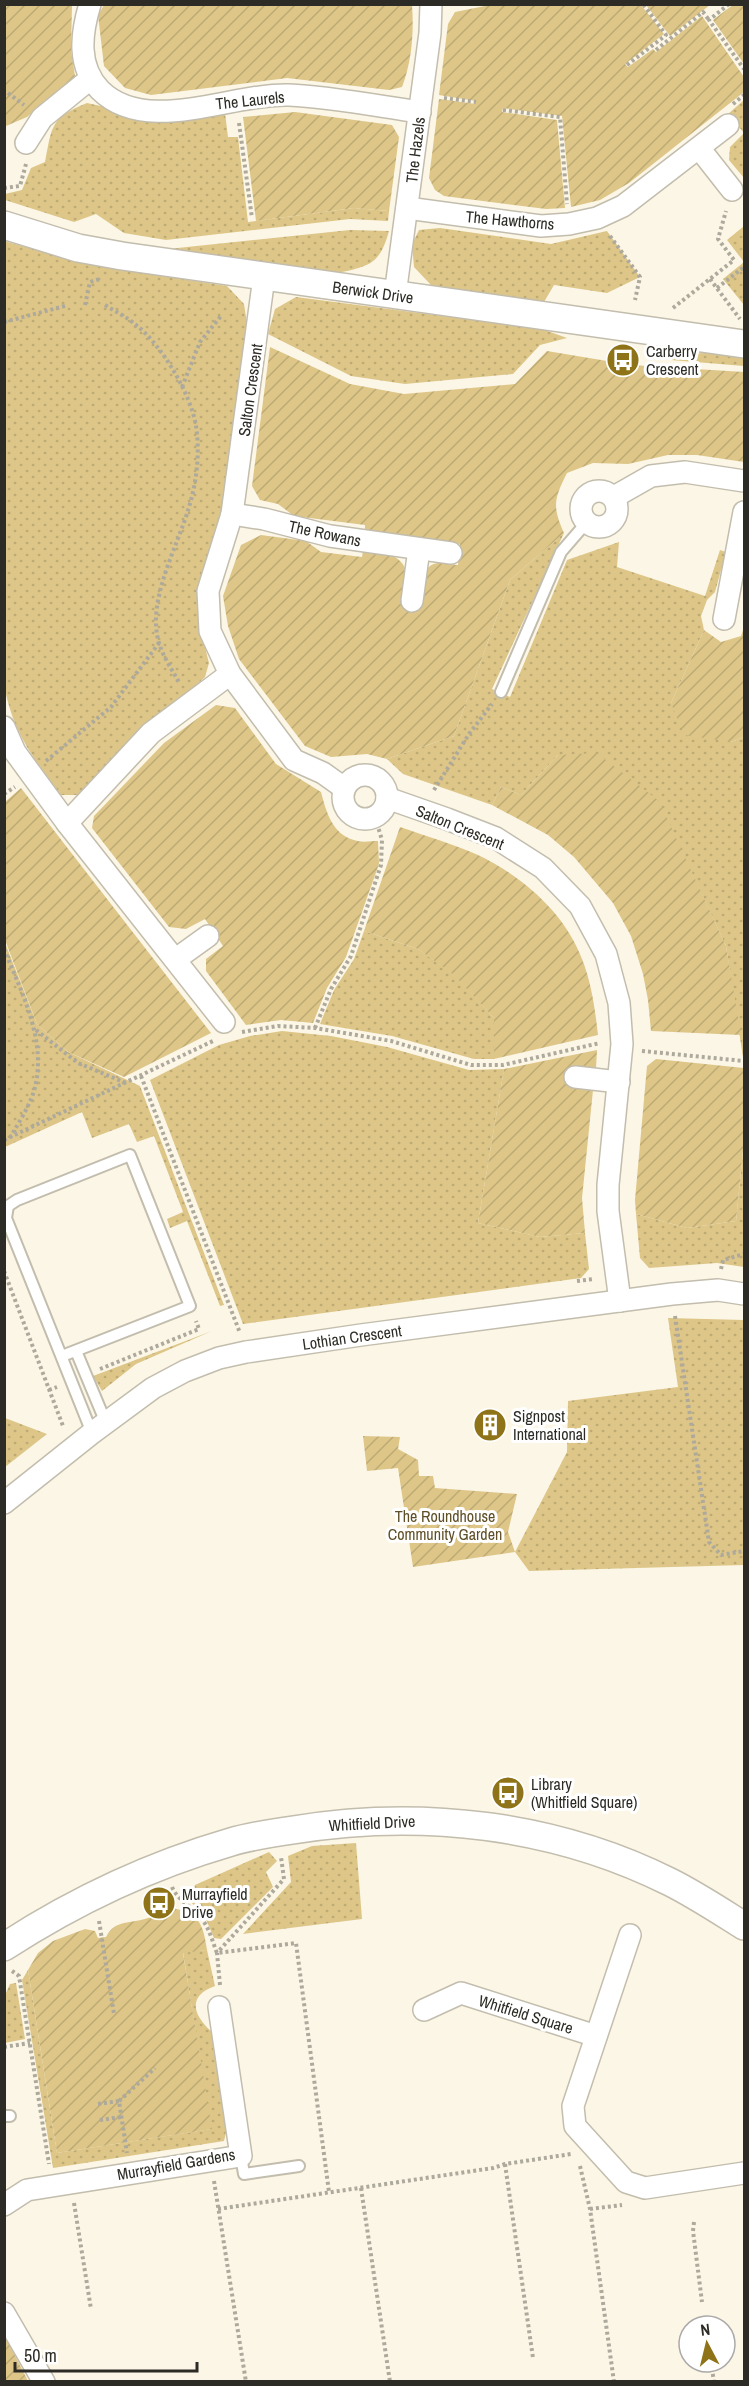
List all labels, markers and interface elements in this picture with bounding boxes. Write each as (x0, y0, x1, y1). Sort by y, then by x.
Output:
street label: The Laurels (214, 85, 286, 115)
street label: The Hazels (400, 116, 430, 184)
street label: The Hawthorns (465, 205, 555, 235)
street label: Berwick Drive (331, 275, 415, 309)
place label: Carberry Crescent (646, 340, 699, 380)
street label: Salton Crescent (233, 342, 267, 438)
bus stop icon: Carberry Crescent (605, 342, 641, 378)
street label: The Rowans (287, 515, 363, 551)
street label: Salton Crescent (413, 799, 508, 855)
street label: Lothian Crescent (301, 1319, 403, 1355)
place label: Signpost International (513, 1405, 586, 1445)
building icon: Signpost International (472, 1407, 508, 1443)
park label: The Roundhouse Community Garden (388, 1505, 502, 1545)
place label: Library (Whitfield Square) (531, 1773, 637, 1813)
bus stop icon: Library (Whitfield Square) (490, 1775, 526, 1811)
street label: Whitfield Drive (328, 1810, 416, 1836)
place label: Murrayfield Drive (182, 1883, 248, 1923)
bus stop icon: Murrayfield Drive (141, 1885, 177, 1921)
street label: Whitfield Square (476, 1989, 576, 2039)
street label: Murrayfield Gardens (115, 2143, 237, 2185)
north arrow (677, 2314, 737, 2374)
text: N (699, 2318, 711, 2341)
scale bar (15, 2335, 196, 2373)
text: 50 m (24, 2343, 57, 2368)

